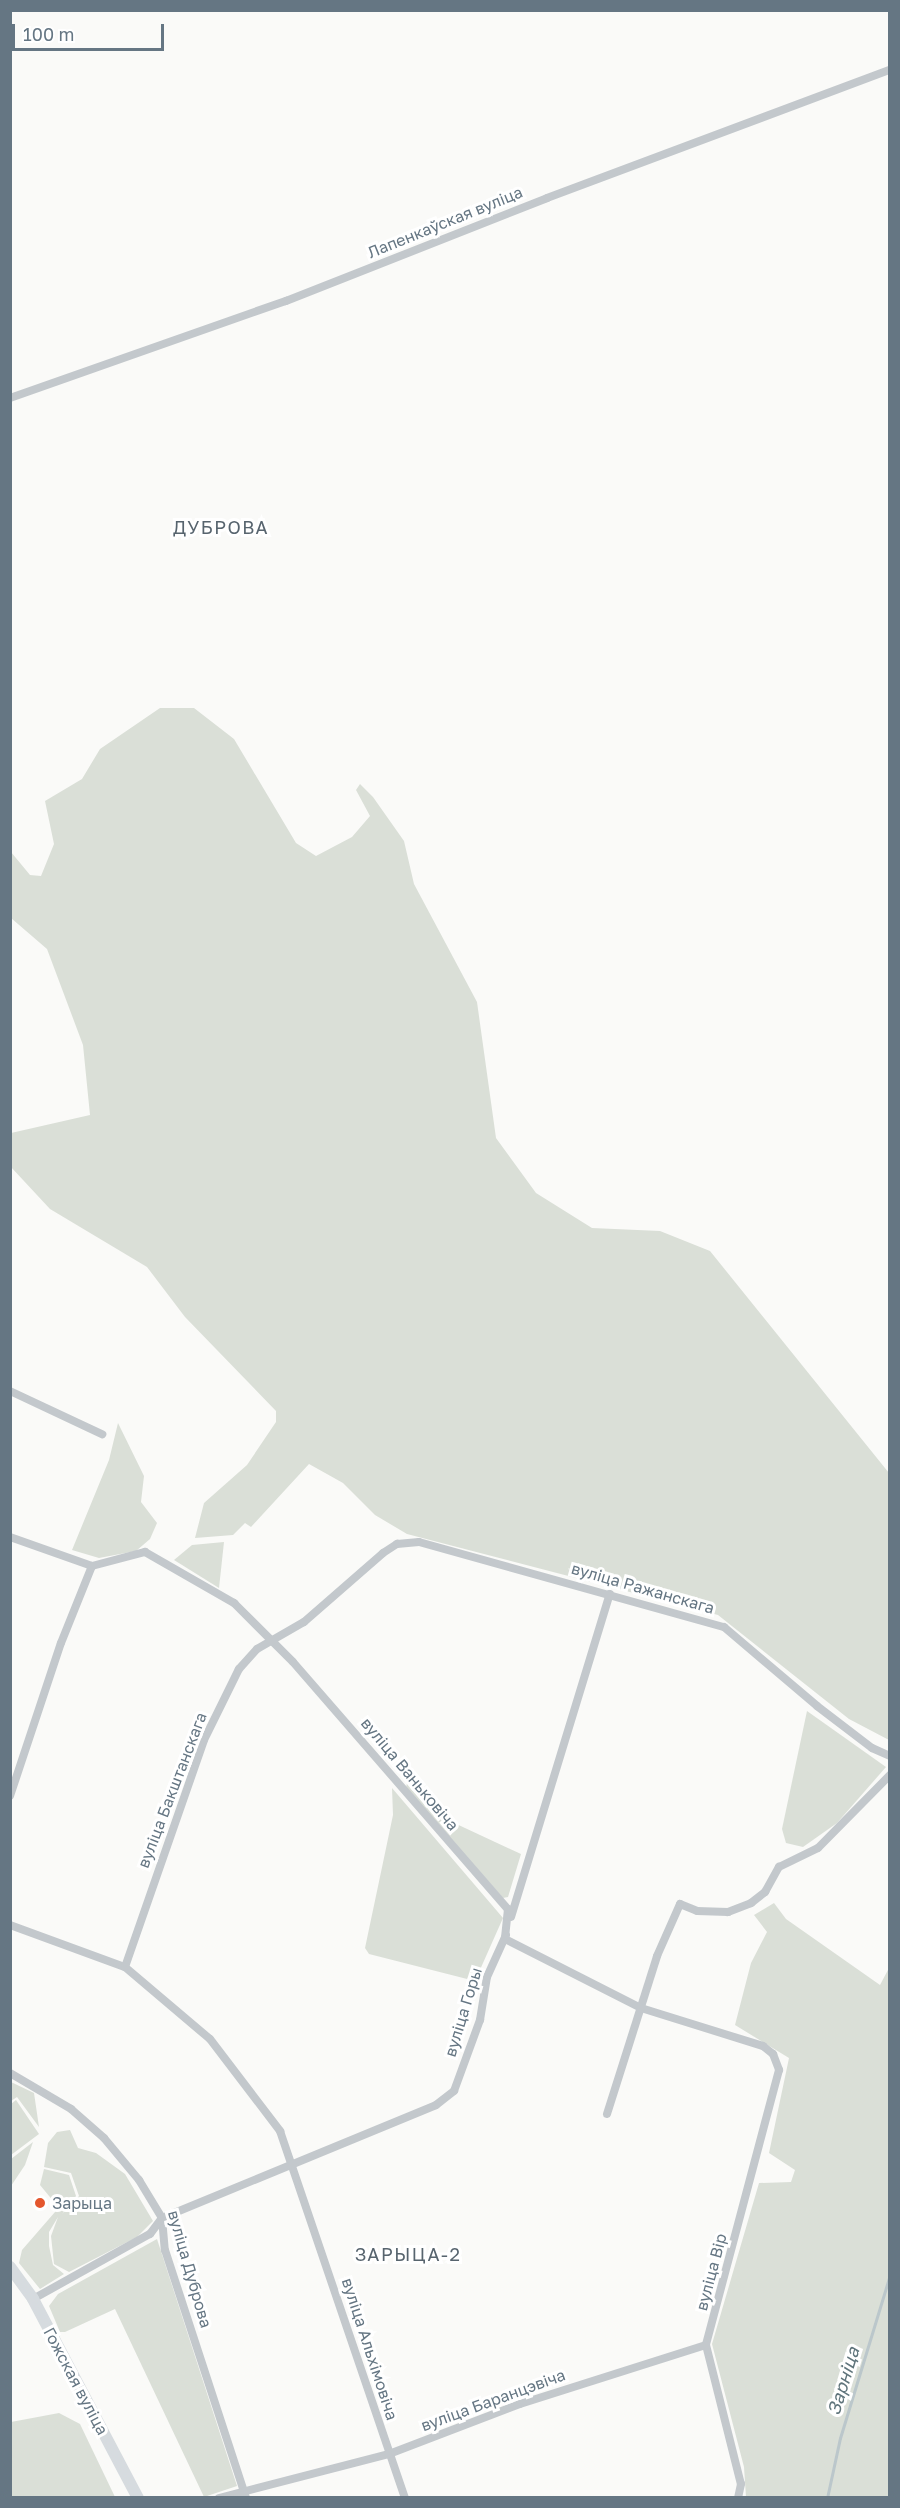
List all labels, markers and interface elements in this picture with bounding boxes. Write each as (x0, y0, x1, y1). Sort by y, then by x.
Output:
scale bar (15, 12, 166, 50)
text: 100 m (23, 23, 74, 45)
street label: Лапенкаўская вуліца (365, 182, 525, 262)
district label: ДУБРОВА (173, 516, 269, 538)
street label: вуліца Ражанскага (569, 1558, 717, 1618)
street label: вуліца Бакштанскага (133, 1709, 211, 1871)
street label: вуліца Ваньковіча (357, 1714, 463, 1834)
street label: вуліца Горы (440, 1965, 486, 2059)
place label: Зарыца (52, 2193, 112, 2213)
marker: Зарыца (33, 2196, 47, 2210)
street label: вуліца Дуброва (164, 2208, 216, 2330)
street label: вуліца Вір (692, 2231, 730, 2313)
district label: ЗАРЫЦА-2 (355, 2243, 461, 2265)
street label: вуліца Альхімовіча (338, 2276, 402, 2422)
street label: Гожская вуліца (40, 2324, 112, 2438)
water label: Зарніца (822, 2344, 864, 2418)
street label: вуліца Баранцэвіча (418, 2365, 568, 2435)

